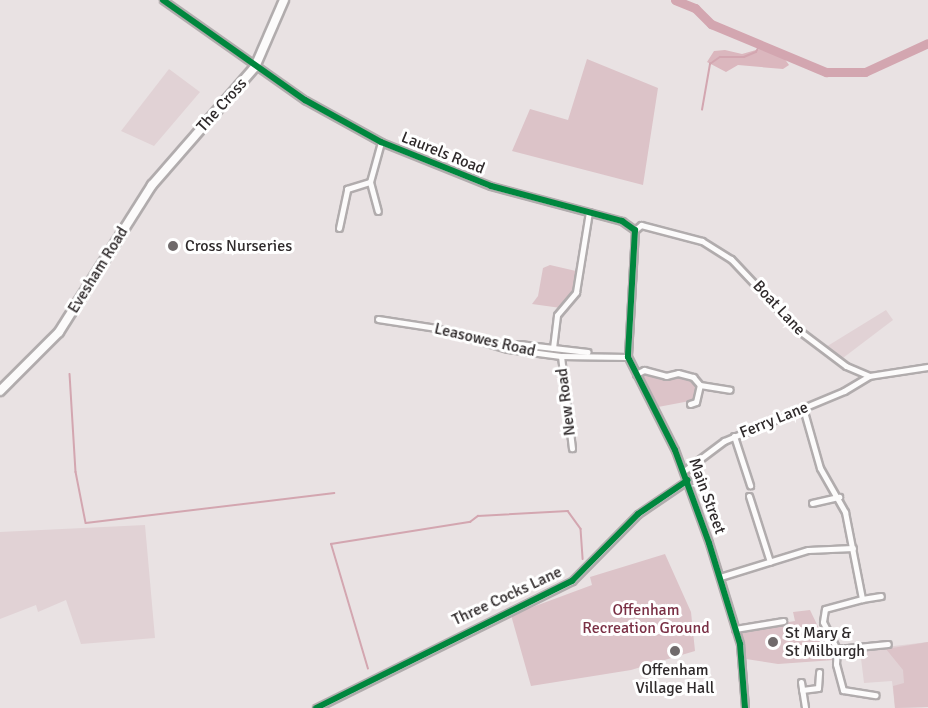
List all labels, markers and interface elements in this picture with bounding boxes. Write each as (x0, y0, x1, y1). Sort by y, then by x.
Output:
street label: The Cross (193, 74, 251, 136)
street label: Laurels Road (399, 128, 487, 178)
street label: Evesham Road (64, 223, 132, 317)
place label: Cross Nurseries (185, 236, 292, 256)
marker: Cross Nurseries (166, 239, 180, 253)
street label: Boat Lane (749, 277, 809, 339)
street label: Leasowes Road (432, 319, 538, 361)
street label: New Road (552, 367, 580, 437)
street label: Ferry Lane (737, 398, 811, 442)
street label: Main Street (684, 455, 730, 537)
street label: Three Cocks Lane (449, 562, 565, 630)
park label: Offenham Recreation Ground (582, 600, 710, 638)
place label: St Mary & St Milburgh (785, 623, 865, 661)
marker: St Mary & St Milburgh (766, 635, 780, 649)
marker: Offenham Village Hall (668, 644, 682, 658)
place label: Offenham Village Hall (636, 660, 714, 698)

